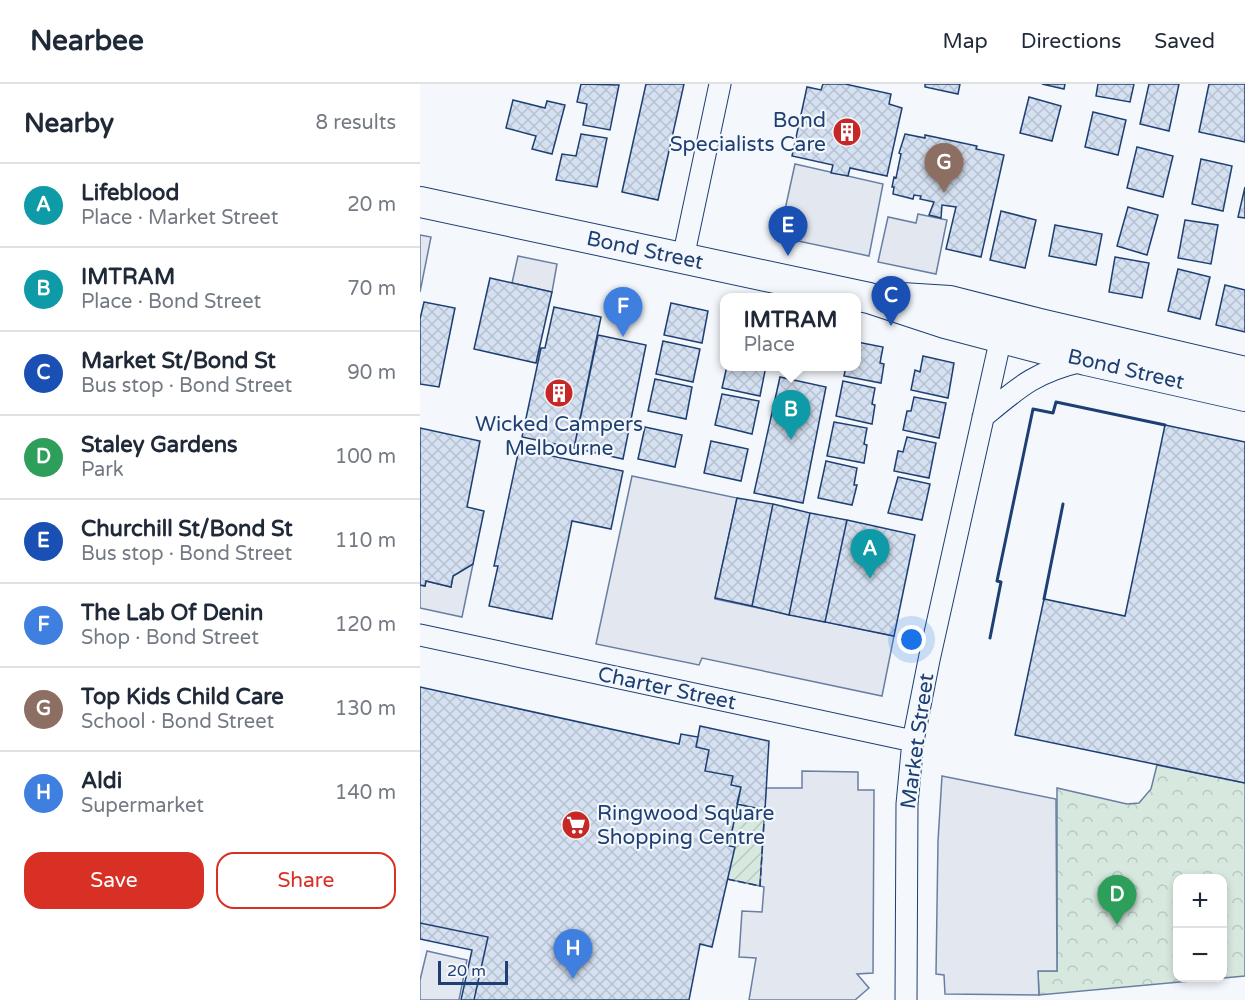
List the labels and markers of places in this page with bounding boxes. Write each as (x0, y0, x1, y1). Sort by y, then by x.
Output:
place label: Bond Specialists Care (670, 108, 826, 157)
building icon: Bond Specialists Care (831, 116, 863, 148)
pin: G (924, 144, 964, 193)
pin: E (768, 206, 808, 256)
pin: C (872, 276, 910, 326)
pin: F (604, 288, 642, 337)
building icon: Wicked Campers Melbourne (543, 377, 575, 409)
pin: B (772, 390, 811, 440)
place label: Wicked Campers Melbourne (475, 412, 643, 461)
pin: A (850, 530, 890, 579)
place label: Ringwood Square Shopping Centre (597, 801, 774, 850)
supermarket icon: Ringwood Square Shopping Centre (560, 809, 592, 841)
pin: D (1098, 876, 1136, 925)
pin: H (554, 930, 592, 979)

